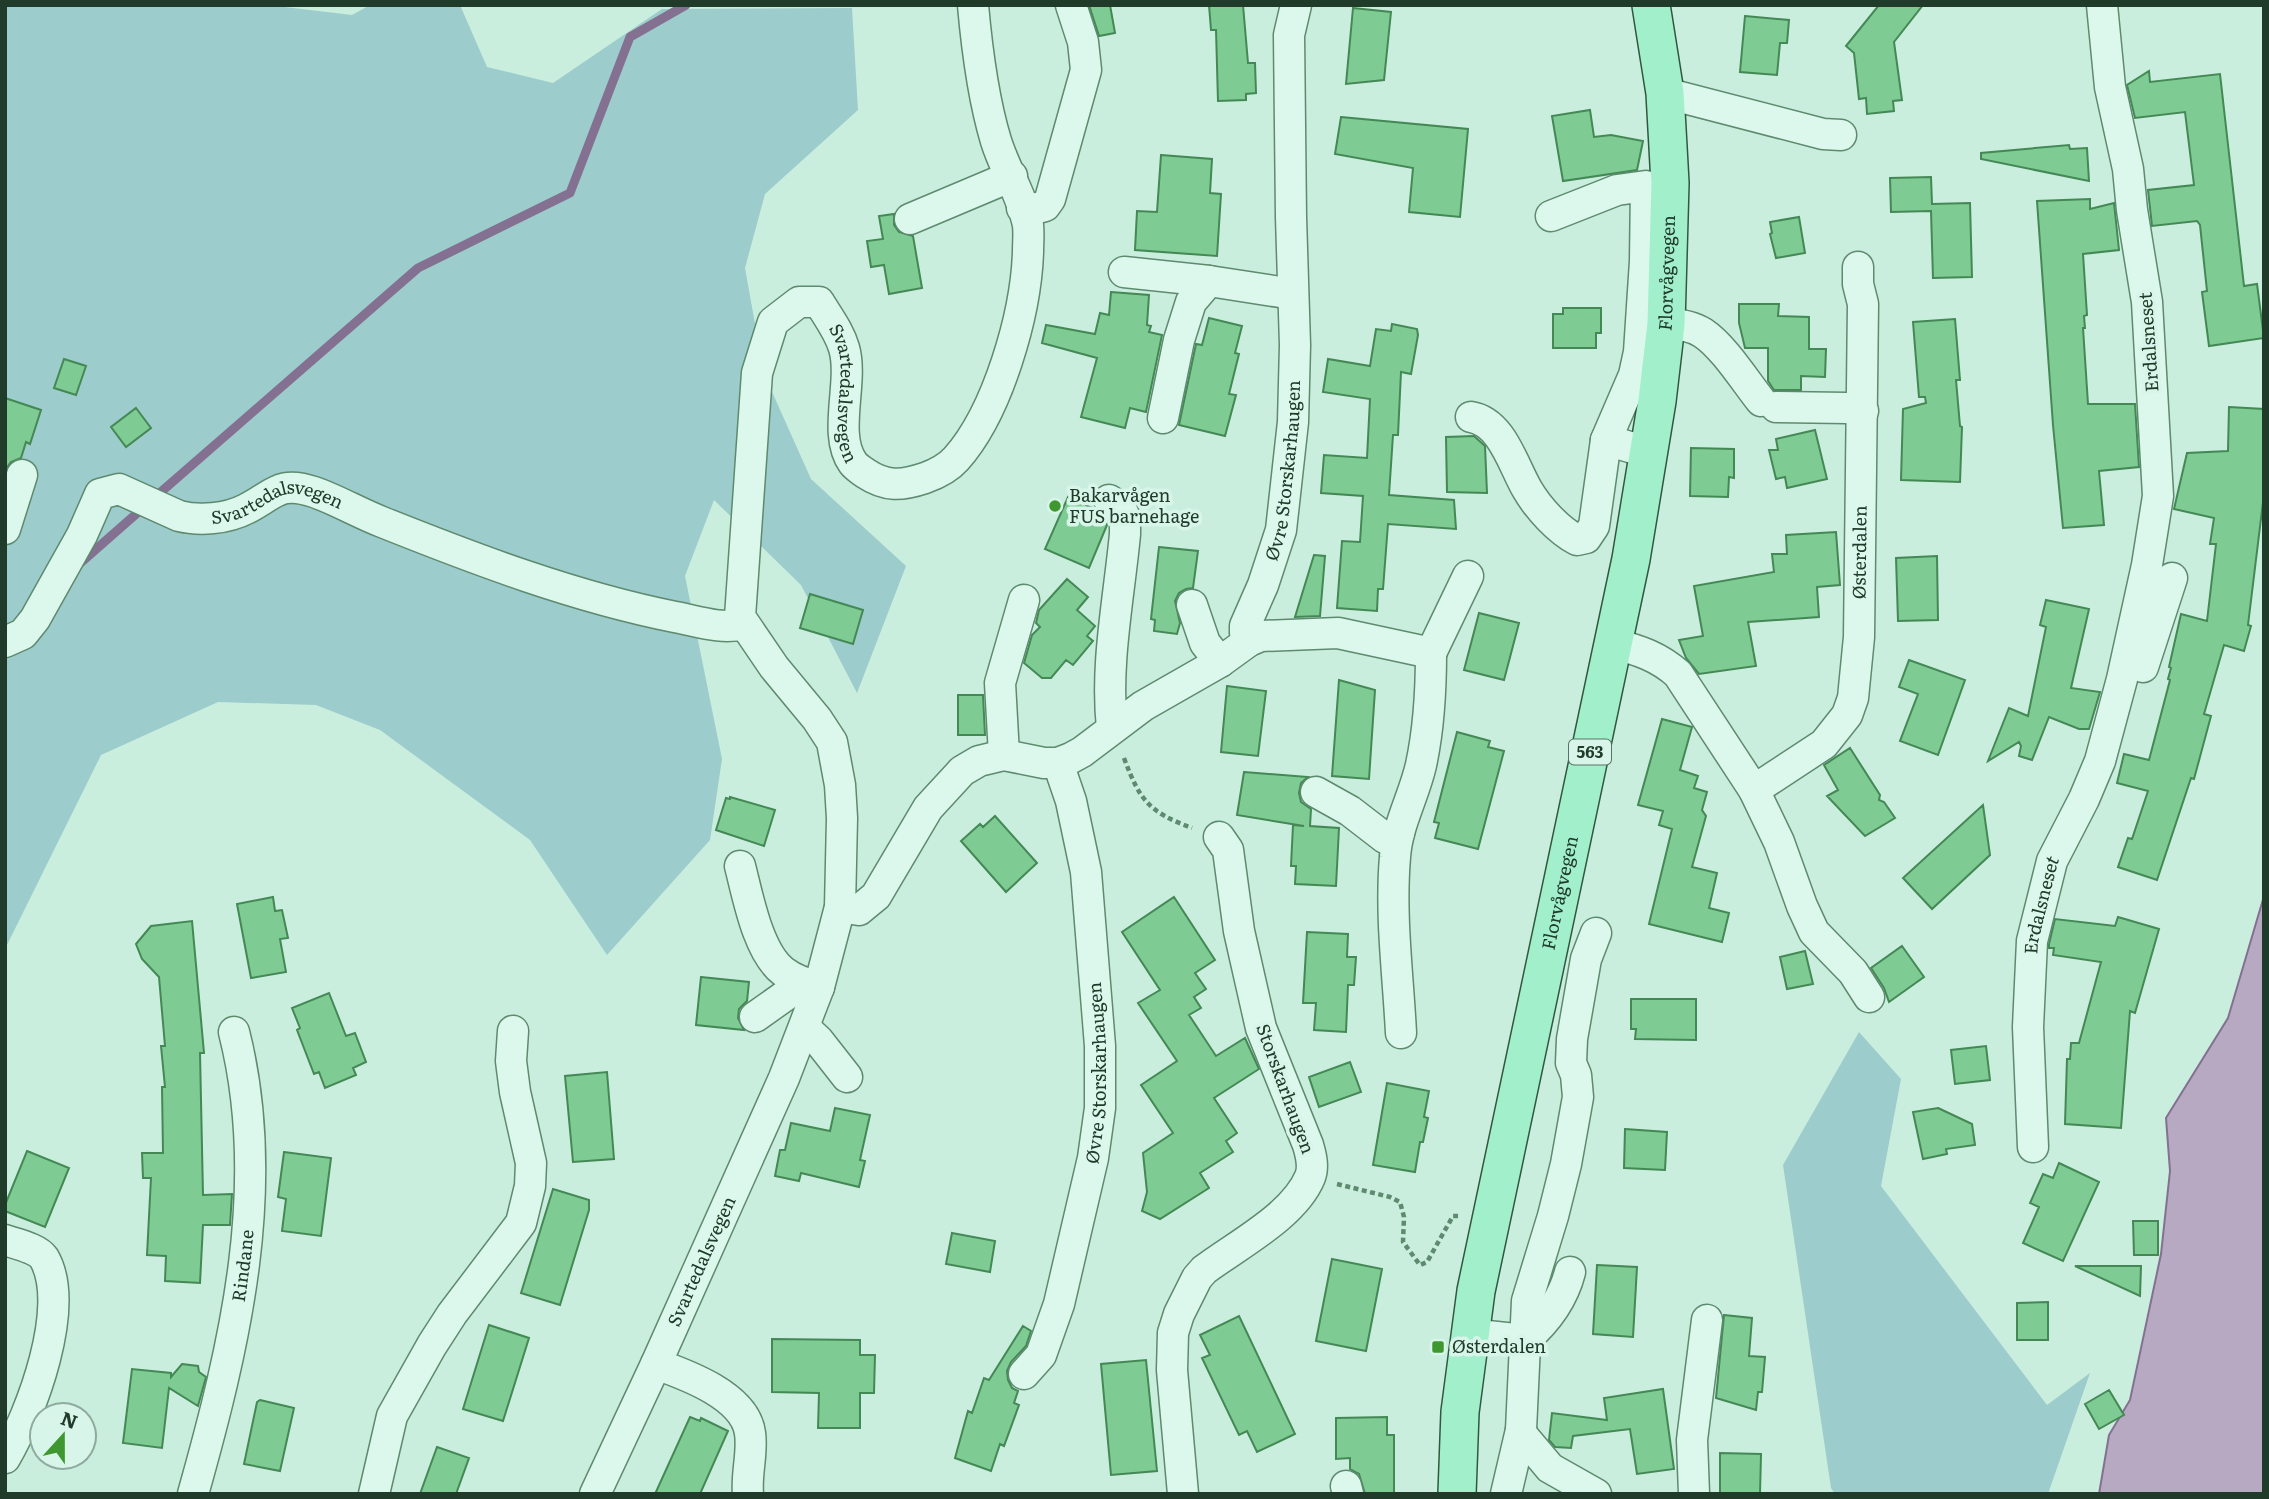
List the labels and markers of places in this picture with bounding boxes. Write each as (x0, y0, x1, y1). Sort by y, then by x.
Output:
place label: Bakarvågen FUS barnehage (1069, 481, 1199, 529)
marker: Bakarvågen FUS barnehage (1047, 498, 1063, 514)
place label: Østerdalen (1452, 1332, 1546, 1359)
marker: Østerdalen (1430, 1339, 1446, 1355)

